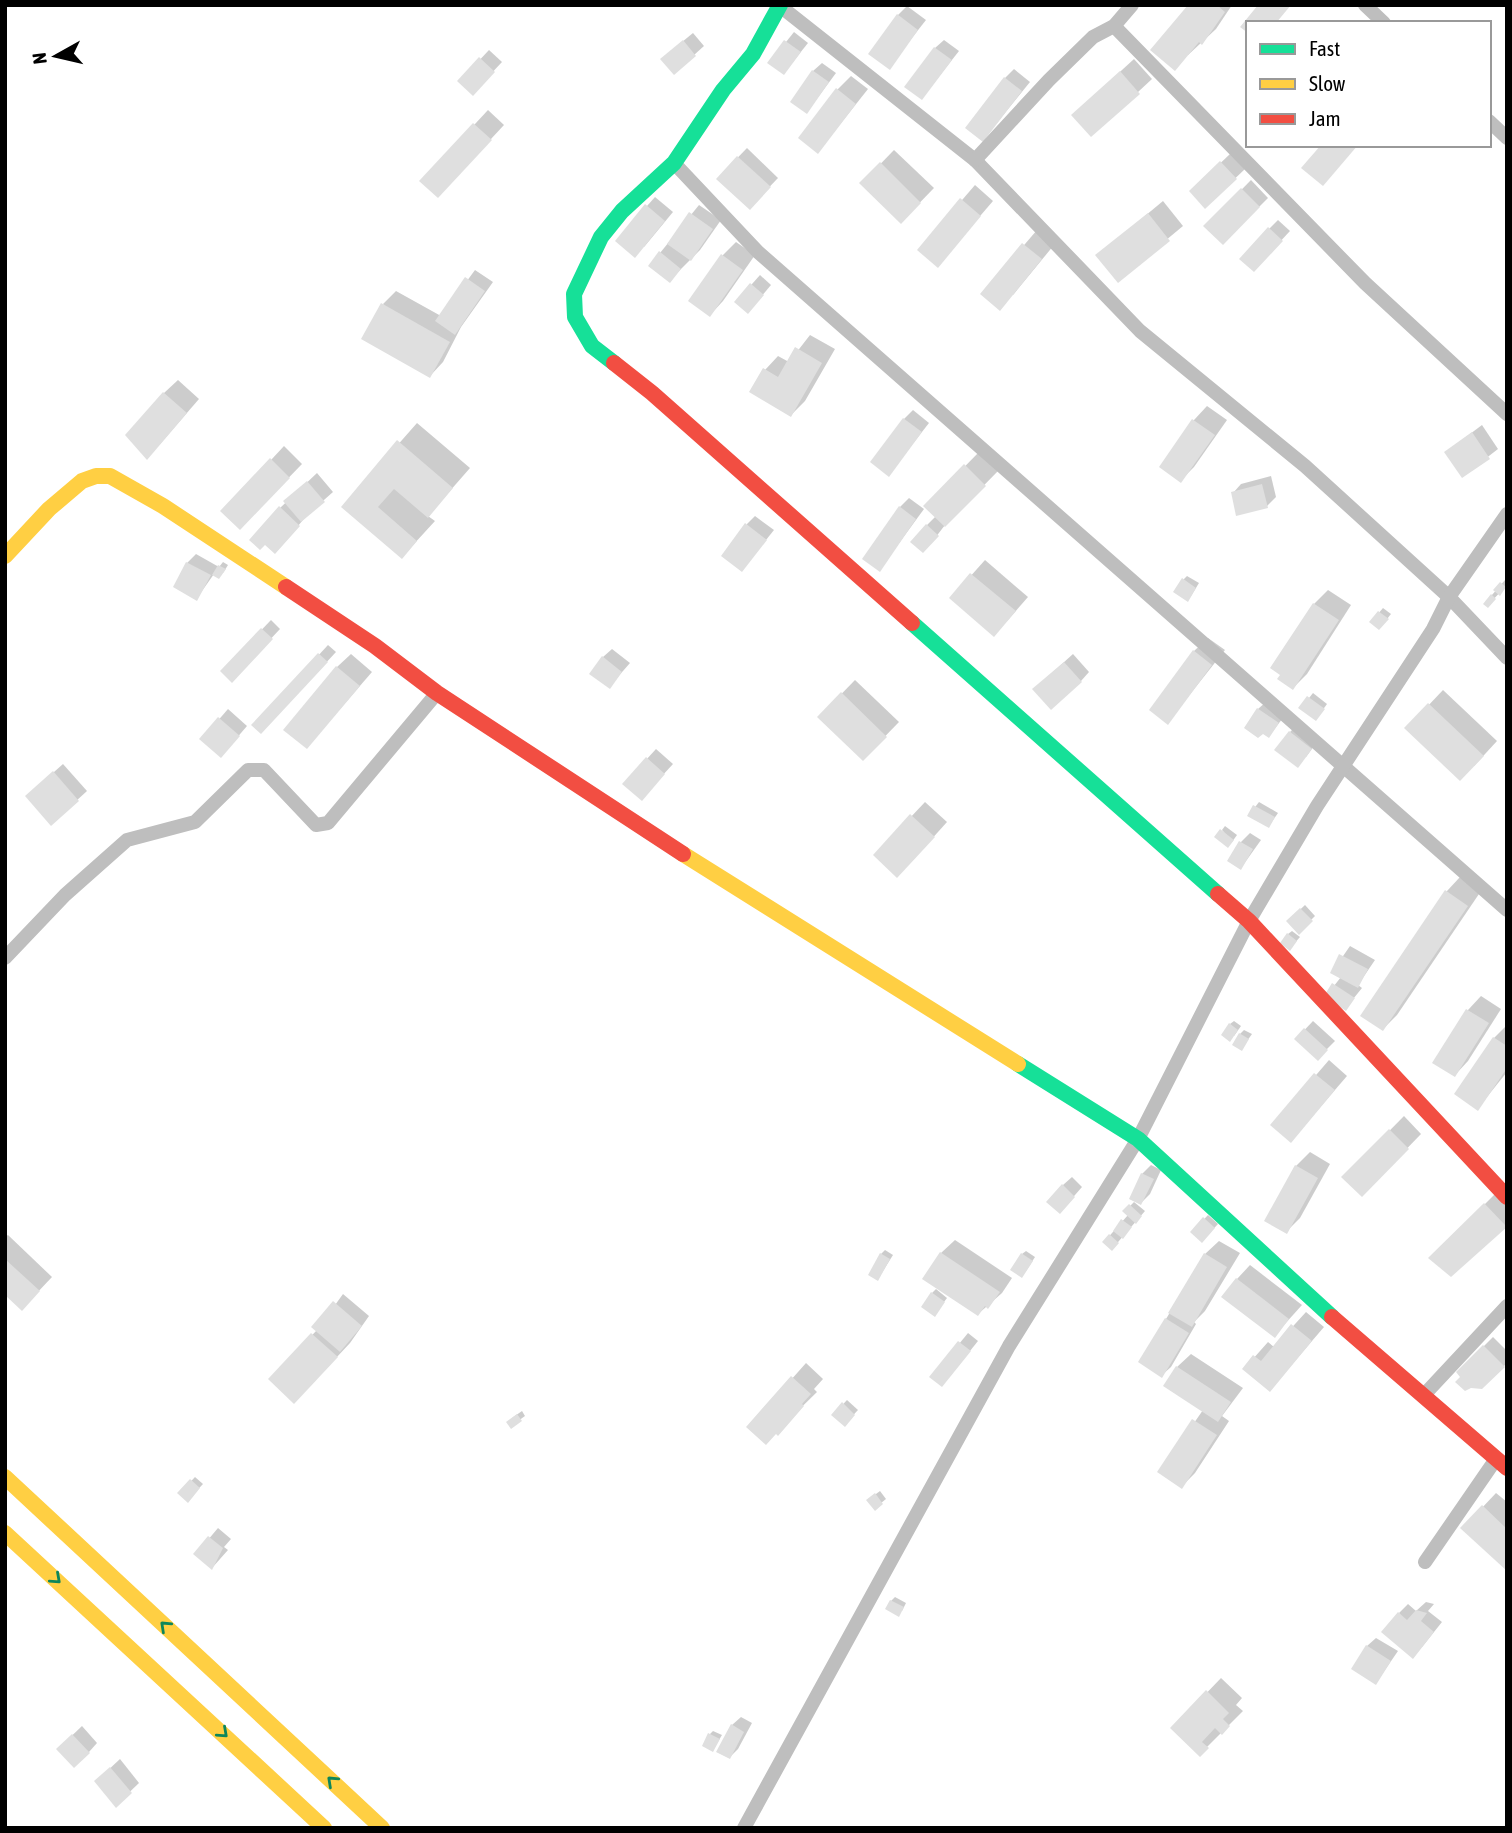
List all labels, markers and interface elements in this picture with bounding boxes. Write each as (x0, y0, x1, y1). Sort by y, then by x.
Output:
north arrow (21, 21, 91, 91)
legend (1246, 21, 1491, 147)
text: Fast (1309, 36, 1340, 60)
text: N (27, 51, 51, 65)
text: Slow (1309, 71, 1346, 95)
text: Jam (1309, 106, 1341, 130)
one-way arrow (48, 1571, 61, 1584)
one-way arrow (160, 1622, 173, 1634)
one-way arrow (215, 1725, 228, 1737)
one-way arrow (327, 1777, 340, 1790)

